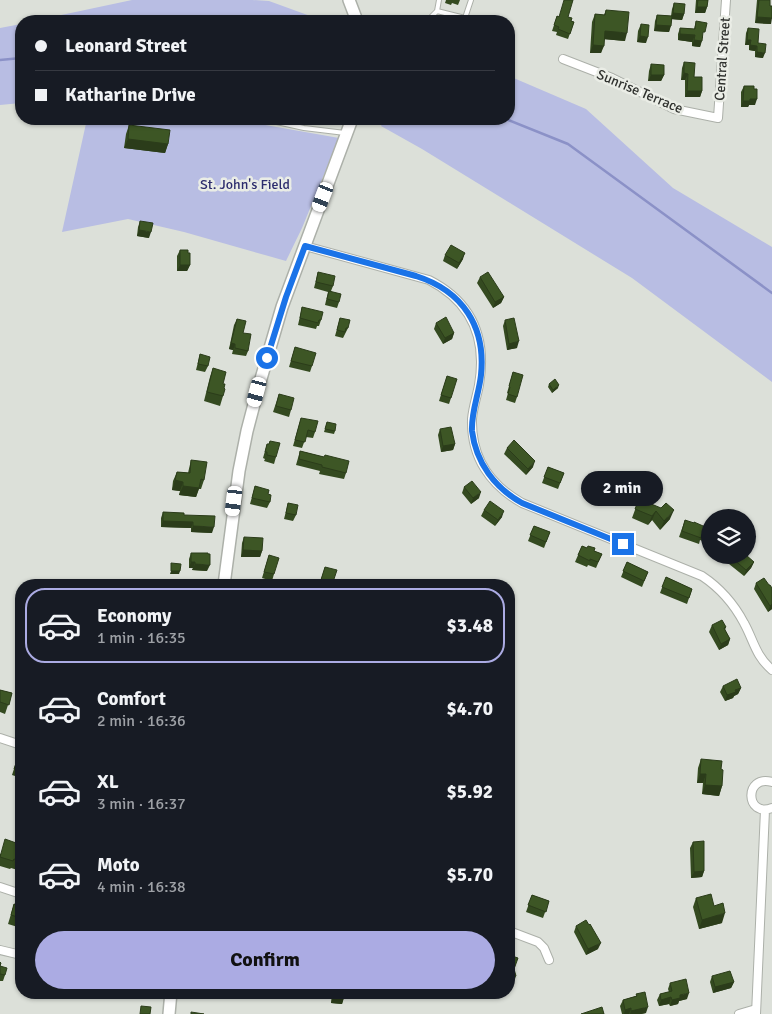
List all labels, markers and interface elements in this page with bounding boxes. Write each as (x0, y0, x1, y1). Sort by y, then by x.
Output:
street label: Central Street (711, 17, 734, 101)
text: Leonard Street (65, 34, 187, 58)
street label: Sunrise Terrace (594, 66, 685, 117)
text: Katharine Drive (65, 83, 196, 107)
park label: St. John's Field (200, 176, 290, 193)
car (310, 180, 335, 214)
route start (256, 347, 278, 369)
car (245, 376, 268, 408)
callout: 2 min (582, 472, 664, 506)
text: 2 min (603, 478, 641, 498)
car (224, 485, 243, 517)
map controls (701, 509, 756, 564)
button: layers (701, 509, 756, 564)
route end (612, 533, 634, 555)
icon: car (37, 603, 82, 648)
text: Economy (97, 604, 171, 628)
text: $3.48 (447, 614, 493, 638)
text: 1 min · 16:35 (97, 628, 186, 648)
icon: car (37, 686, 82, 731)
text: Comfort (97, 687, 166, 711)
text: $4.70 (447, 697, 493, 721)
text: 2 min · 16:36 (97, 711, 186, 731)
icon: car (37, 769, 82, 814)
text: XL (97, 770, 119, 794)
text: $5.92 (447, 780, 493, 804)
text: 3 min · 16:37 (97, 794, 186, 814)
icon: car (37, 852, 82, 897)
text: Moto (97, 853, 140, 877)
text: $5.70 (447, 863, 493, 887)
text: 4 min · 16:38 (97, 877, 186, 897)
button: Confirm (35, 931, 495, 989)

